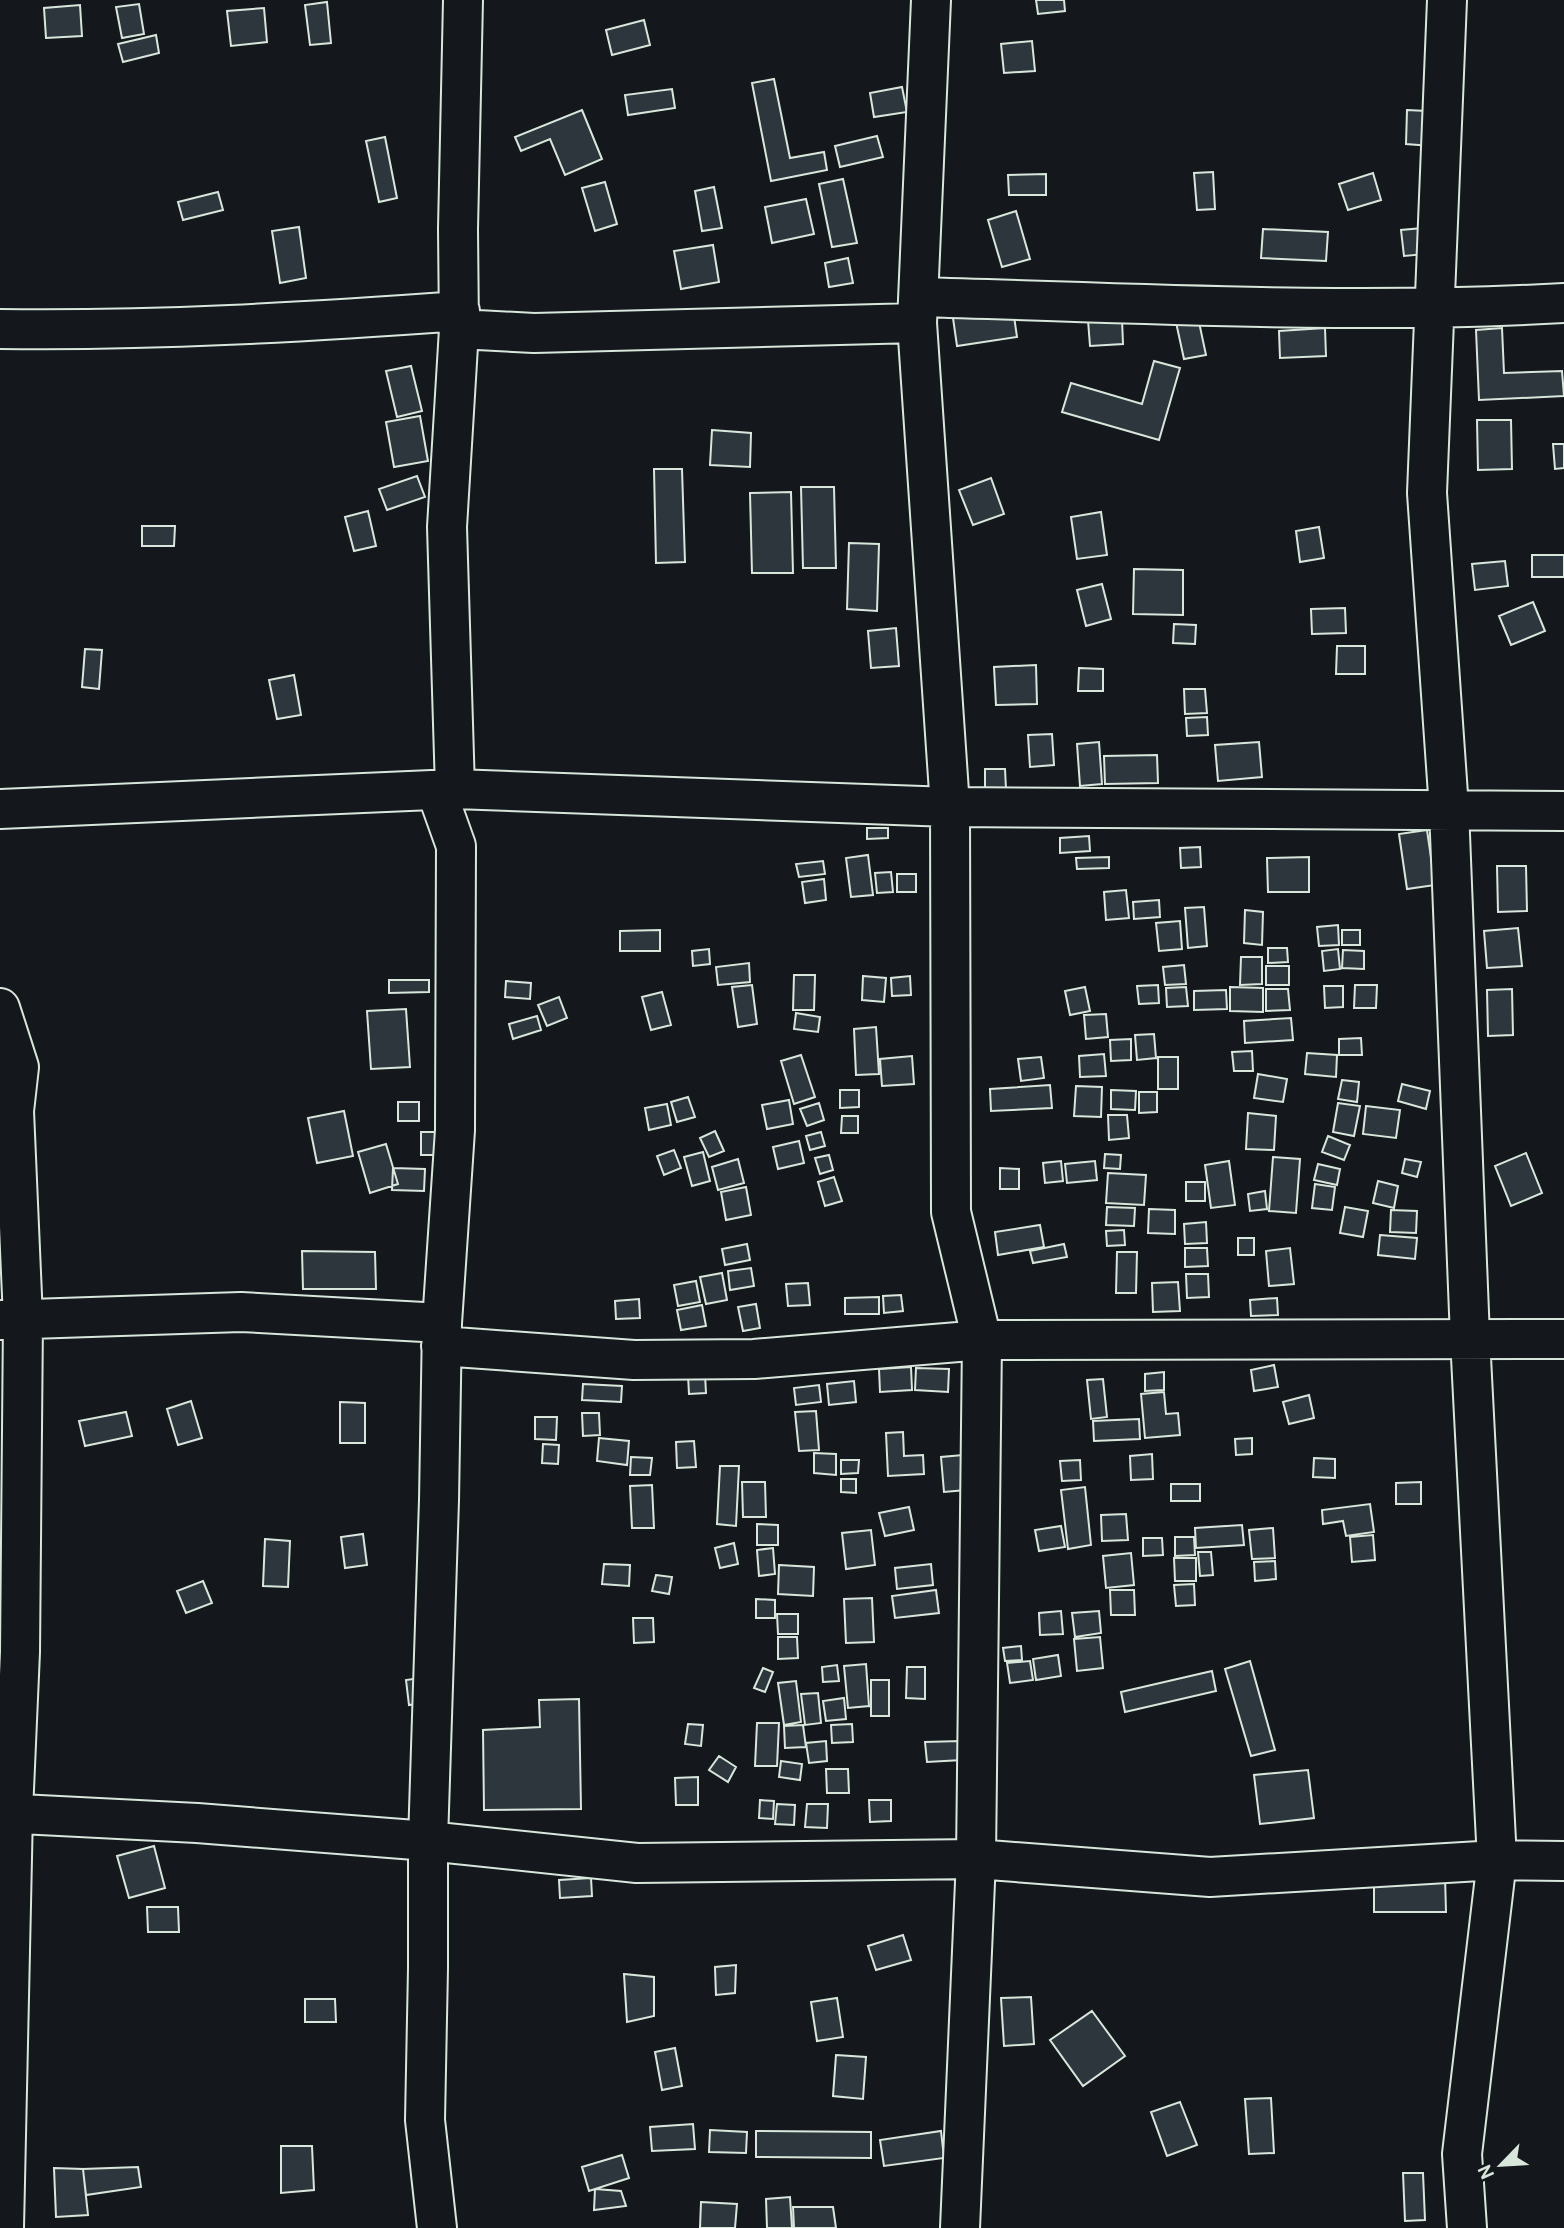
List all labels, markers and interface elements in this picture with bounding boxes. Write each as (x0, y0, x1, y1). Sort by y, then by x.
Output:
north arrow (1466, 2130, 1536, 2200)
text: N (1473, 2161, 1499, 2183)

